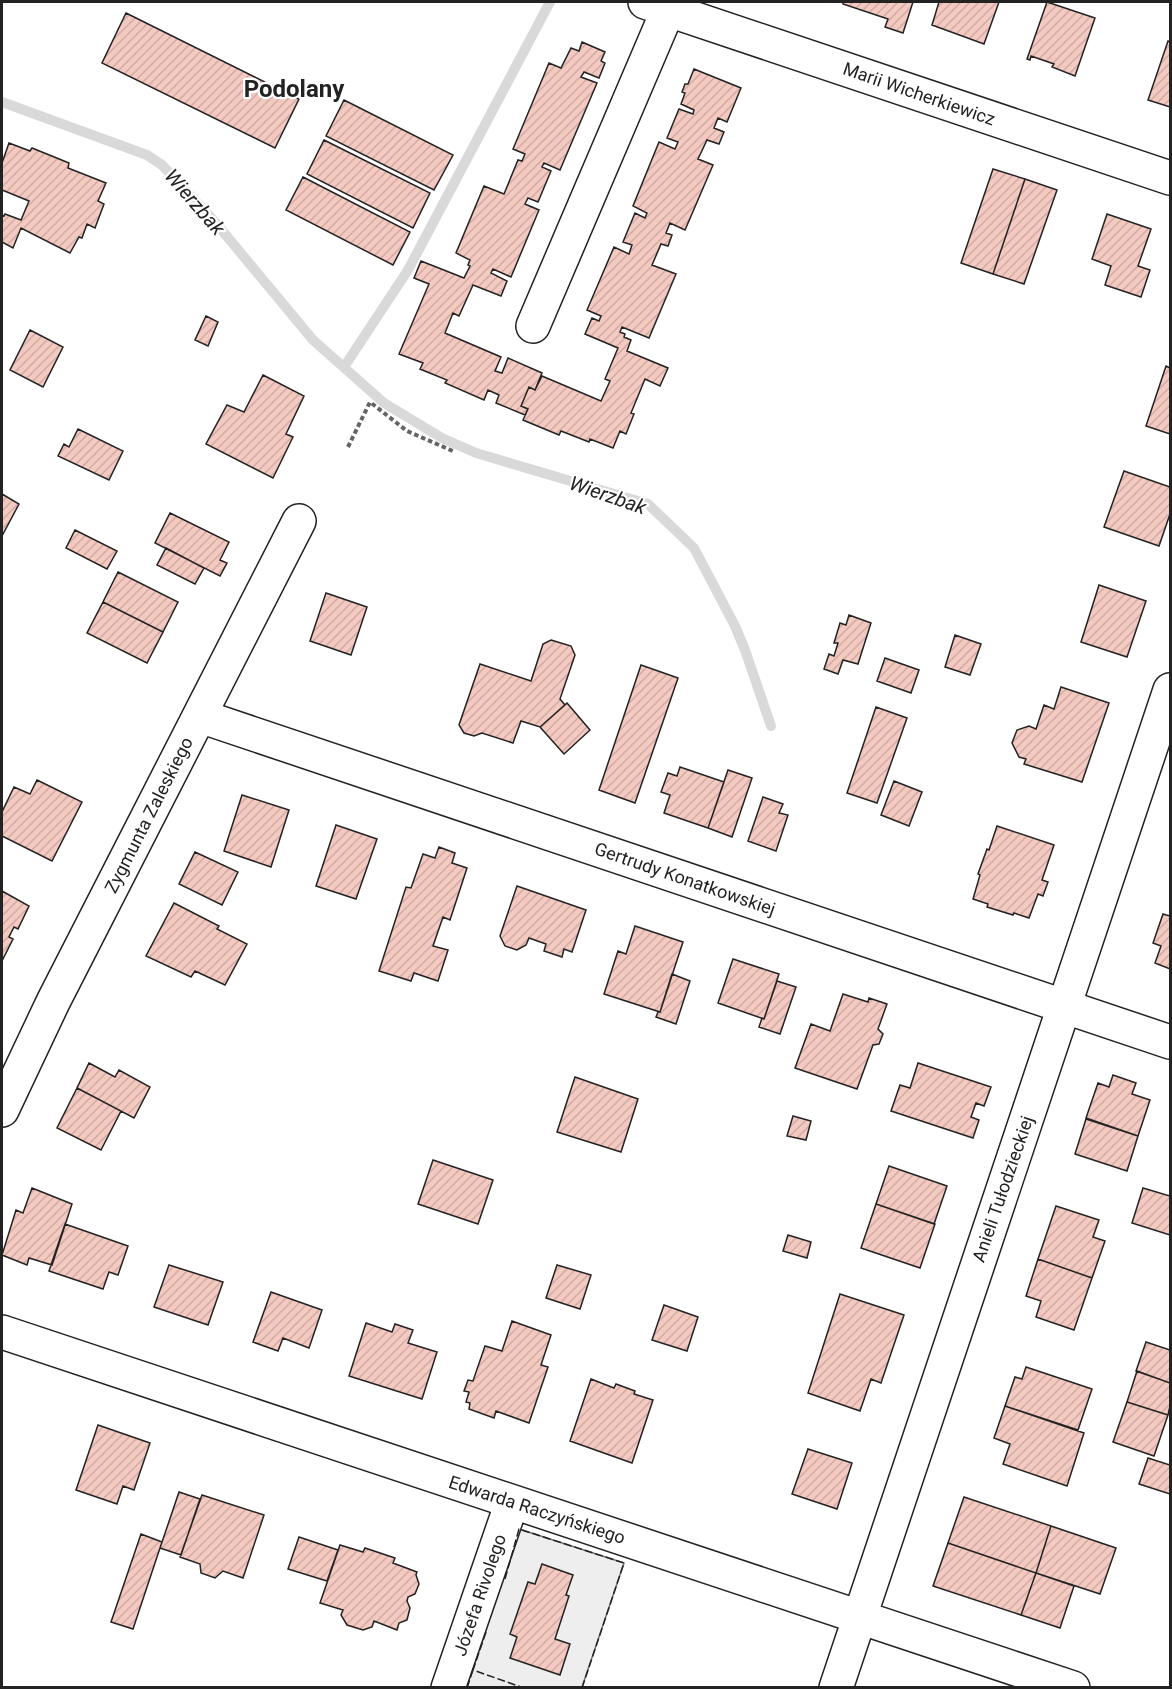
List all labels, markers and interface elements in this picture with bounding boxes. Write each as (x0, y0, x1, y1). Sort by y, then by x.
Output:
street label: Marii Wicherkiewicz (840, 58, 998, 129)
district label: Podolany (244, 75, 345, 103)
water label: Wierzbak (160, 164, 231, 241)
water label: Wierzbak (566, 471, 651, 520)
street label: Zygmunta Zaleskiego (100, 733, 197, 896)
street label: Gertrudy Konatkowskiej (592, 838, 778, 919)
street label: Anieli Tułodzieckiej (968, 1113, 1037, 1265)
street label: Edwarda Raczyńskiego (446, 1471, 628, 1548)
street label: Józefa Rivolego (449, 1531, 510, 1659)

